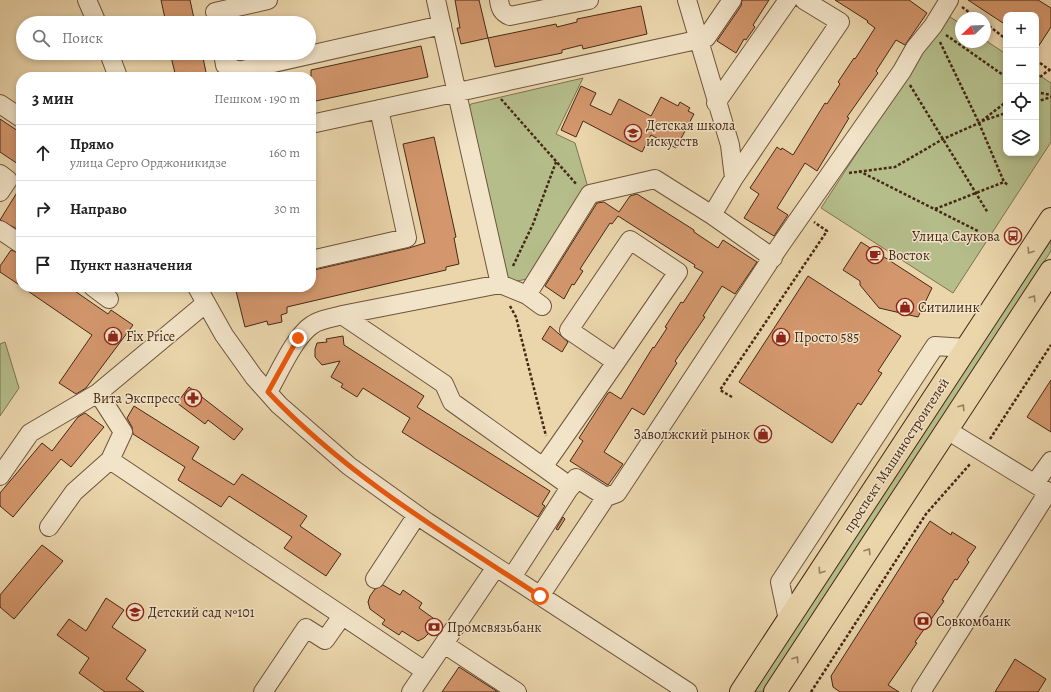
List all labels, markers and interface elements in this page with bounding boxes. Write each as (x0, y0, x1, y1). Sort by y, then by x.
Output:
north arrow (955, 12, 991, 48)
map controls (1003, 12, 1039, 156)
button: + (1003, 12, 1039, 48)
search box (16, 16, 316, 60)
icon: search (30, 27, 52, 49)
text: Поиск (62, 28, 103, 48)
button: − (1003, 48, 1039, 84)
button: locate (1003, 84, 1039, 120)
text: 3 мин (32, 87, 74, 110)
text: Пешком · 190 m (214, 90, 300, 107)
place label: Детская школа искусств (646, 116, 736, 151)
button: layers (1003, 120, 1039, 156)
school or university icon: Детская школа искусств (623, 123, 643, 143)
text: Прямо (70, 134, 114, 154)
icon: ahead (32, 142, 54, 164)
text: 160 m (269, 144, 300, 161)
text: улица Серго Орджоникидзе (70, 154, 227, 171)
icon: right (32, 198, 54, 220)
text: Направо (70, 199, 127, 219)
text: 30 m (274, 200, 300, 217)
bus stop icon: Улица Саукова (1003, 226, 1023, 246)
place label: Улица Саукова (912, 227, 1001, 246)
cafe icon: Восток (865, 245, 885, 265)
place label: Восток (888, 246, 930, 265)
one-way arrow (1027, 247, 1034, 254)
icon: arrive (32, 254, 54, 276)
text: Пункт назначения (70, 255, 192, 275)
one-way arrow (1028, 295, 1036, 302)
shop icon: Ситилинк (895, 297, 915, 317)
place label: Ситилинк (918, 298, 980, 317)
shop icon: Fix Price (103, 326, 123, 346)
place label: Fix Price (126, 327, 175, 346)
shop icon: Просто 585 (771, 327, 791, 347)
place label: Просто 585 (794, 328, 859, 347)
route end (289, 329, 307, 347)
street label: проспект Машиностроителей (839, 374, 954, 536)
pharmacy icon: Вита Экспресс (183, 388, 203, 408)
place label: Вита Экспресс (93, 389, 180, 408)
one-way arrow (957, 404, 965, 411)
shop icon: Заволжский рынок (753, 424, 773, 444)
place label: Заволжский рынок (634, 425, 750, 444)
one-way arrow (863, 548, 870, 555)
one-way arrow (818, 567, 825, 574)
route start (531, 587, 549, 605)
school or university icon: Детский сад №101 (125, 602, 145, 622)
place label: Детский сад №101 (148, 603, 255, 622)
bank icon: Совкомбанк (913, 611, 933, 631)
place label: Совкомбанк (936, 612, 1011, 631)
bank icon: Промсвязьбанк (424, 617, 444, 637)
place label: Промсвязьбанк (447, 618, 542, 637)
one-way arrow (792, 657, 799, 664)

